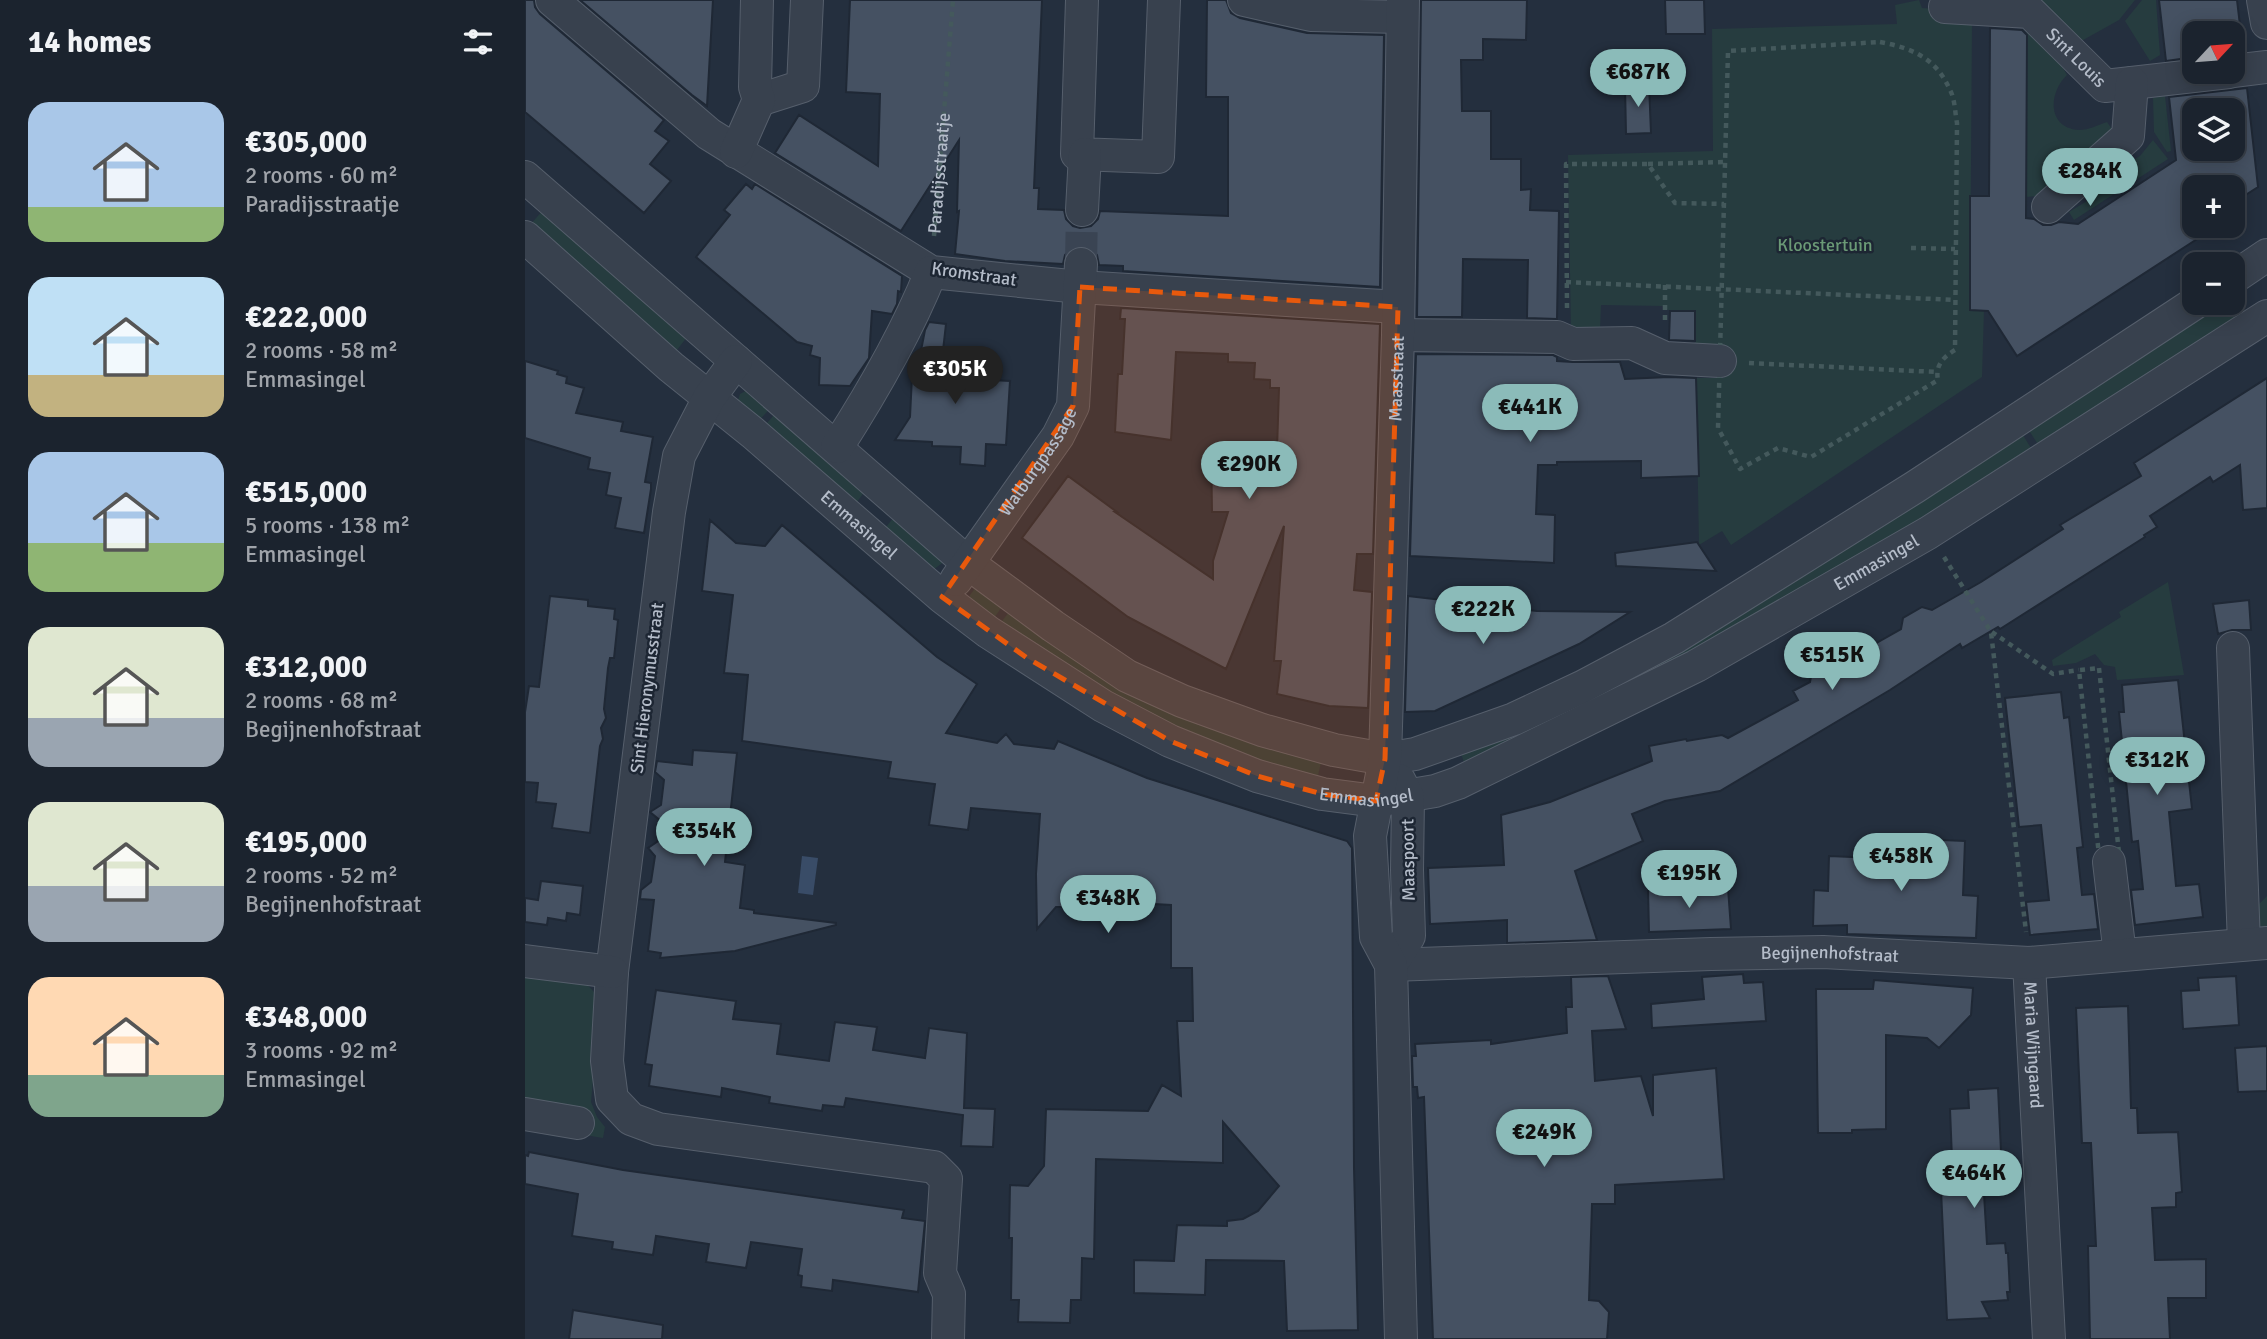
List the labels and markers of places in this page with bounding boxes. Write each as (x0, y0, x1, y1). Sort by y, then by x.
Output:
pin: €687K (1589, 50, 1687, 109)
pin: €284K (2041, 148, 2139, 208)
pin: €305K (906, 346, 1004, 406)
pin: €441K (1481, 384, 1579, 444)
pin: €290K (1200, 442, 1298, 501)
pin: €222K (1434, 586, 1532, 646)
pin: €515K (1783, 632, 1881, 692)
pin: €312K (2108, 738, 2206, 797)
pin: €354K (655, 808, 753, 868)
pin: €458K (1852, 834, 1950, 893)
pin: €195K (1640, 850, 1738, 910)
pin: €348K (1059, 876, 1157, 935)
pin: €249K (1495, 1110, 1593, 1169)
pin: €464K (1925, 1150, 2023, 1210)

